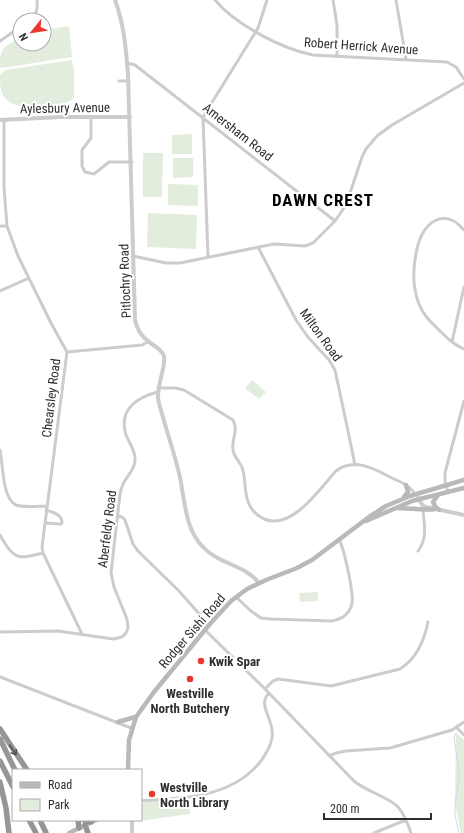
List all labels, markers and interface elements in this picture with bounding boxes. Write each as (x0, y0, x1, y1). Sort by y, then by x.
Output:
north arrow (12, 12, 52, 52)
text: N (16, 30, 31, 43)
street label: Robert Herrick Avenue (303, 35, 419, 57)
street label: Aylesbury Avenue (20, 100, 110, 116)
street label: Amersham Road (200, 100, 276, 164)
district label: DAWN CREST (272, 190, 374, 210)
street label: Pitlochry Road (116, 244, 134, 318)
street label: Milton Road (297, 306, 345, 364)
street label: Chearsley Road (39, 358, 63, 438)
street label: Aberfeldy Road (95, 489, 119, 569)
street label: Rodger Sishi Road (156, 591, 228, 671)
place label: Kwik Spar (209, 654, 261, 669)
marker: Kwik Spar (196, 656, 206, 666)
marker: Westville North Butchery (185, 674, 195, 684)
place label: Westville North Butchery (151, 686, 230, 716)
one-way arrow (9, 744, 17, 755)
legend (12, 769, 142, 821)
text: Road (48, 778, 72, 792)
place label: Westville North Library (160, 780, 229, 810)
marker: Westville North Library (147, 789, 157, 799)
scale bar (324, 795, 431, 821)
text: Park (48, 798, 70, 812)
text: 200 m (330, 802, 360, 816)

